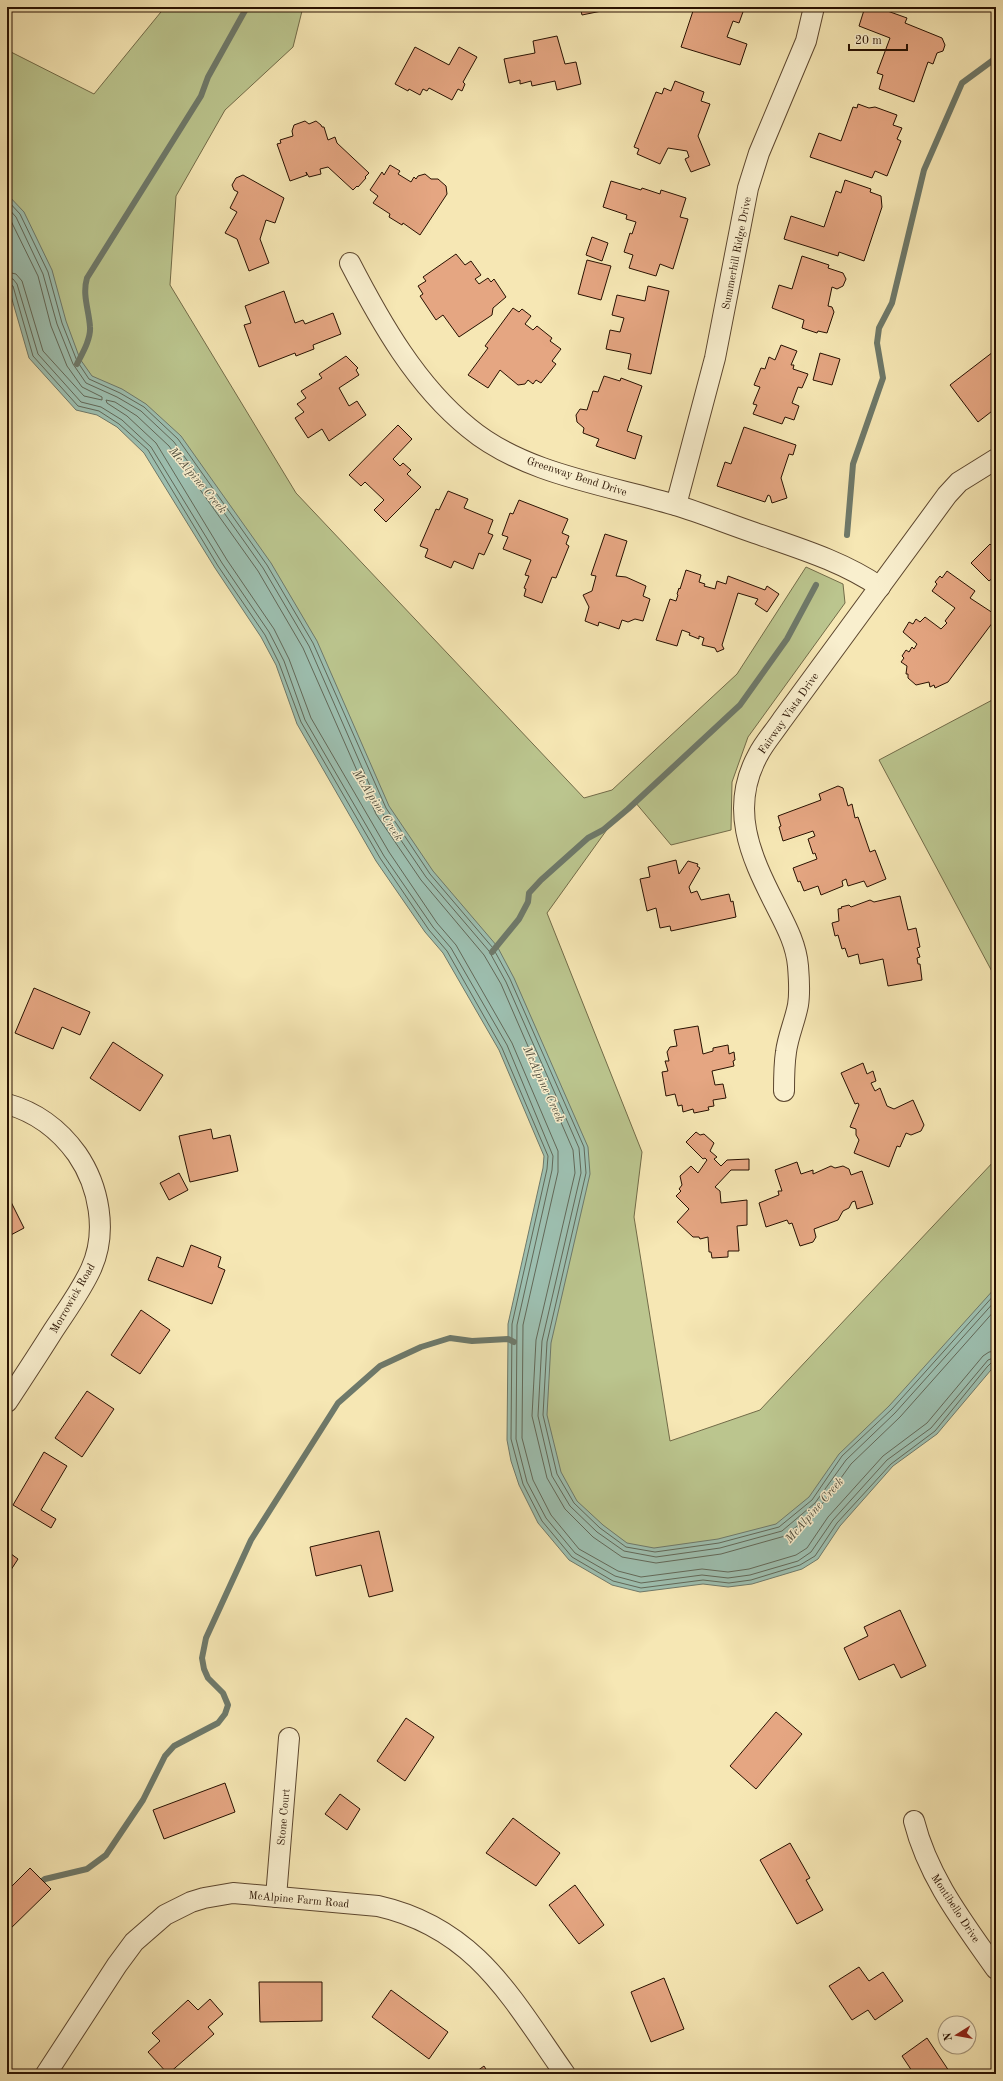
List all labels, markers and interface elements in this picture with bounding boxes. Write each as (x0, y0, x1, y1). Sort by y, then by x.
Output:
scale bar (849, 26, 907, 52)
text: 20 m (855, 35, 882, 47)
street label: Summerhill Ridge Drive (721, 196, 754, 311)
water label: McAlpine Creek (165, 444, 228, 516)
street label: Greenway Bend Drive (525, 456, 628, 499)
street label: Fairway Vista Drive (757, 671, 821, 757)
water label: McAlpine Creek (349, 767, 405, 844)
water label: McAlpine Creek (520, 1044, 566, 1124)
street label: Morrowick Road (49, 1262, 98, 1336)
water label: McAlpine Creek (782, 1475, 846, 1547)
street label: Stone Court (277, 1788, 292, 1846)
street label: Montibello Drive (929, 1873, 981, 1945)
street label: McAlpine Farm Road (248, 1891, 350, 1910)
north arrow (937, 2015, 977, 2055)
text: N (942, 2031, 955, 2042)

